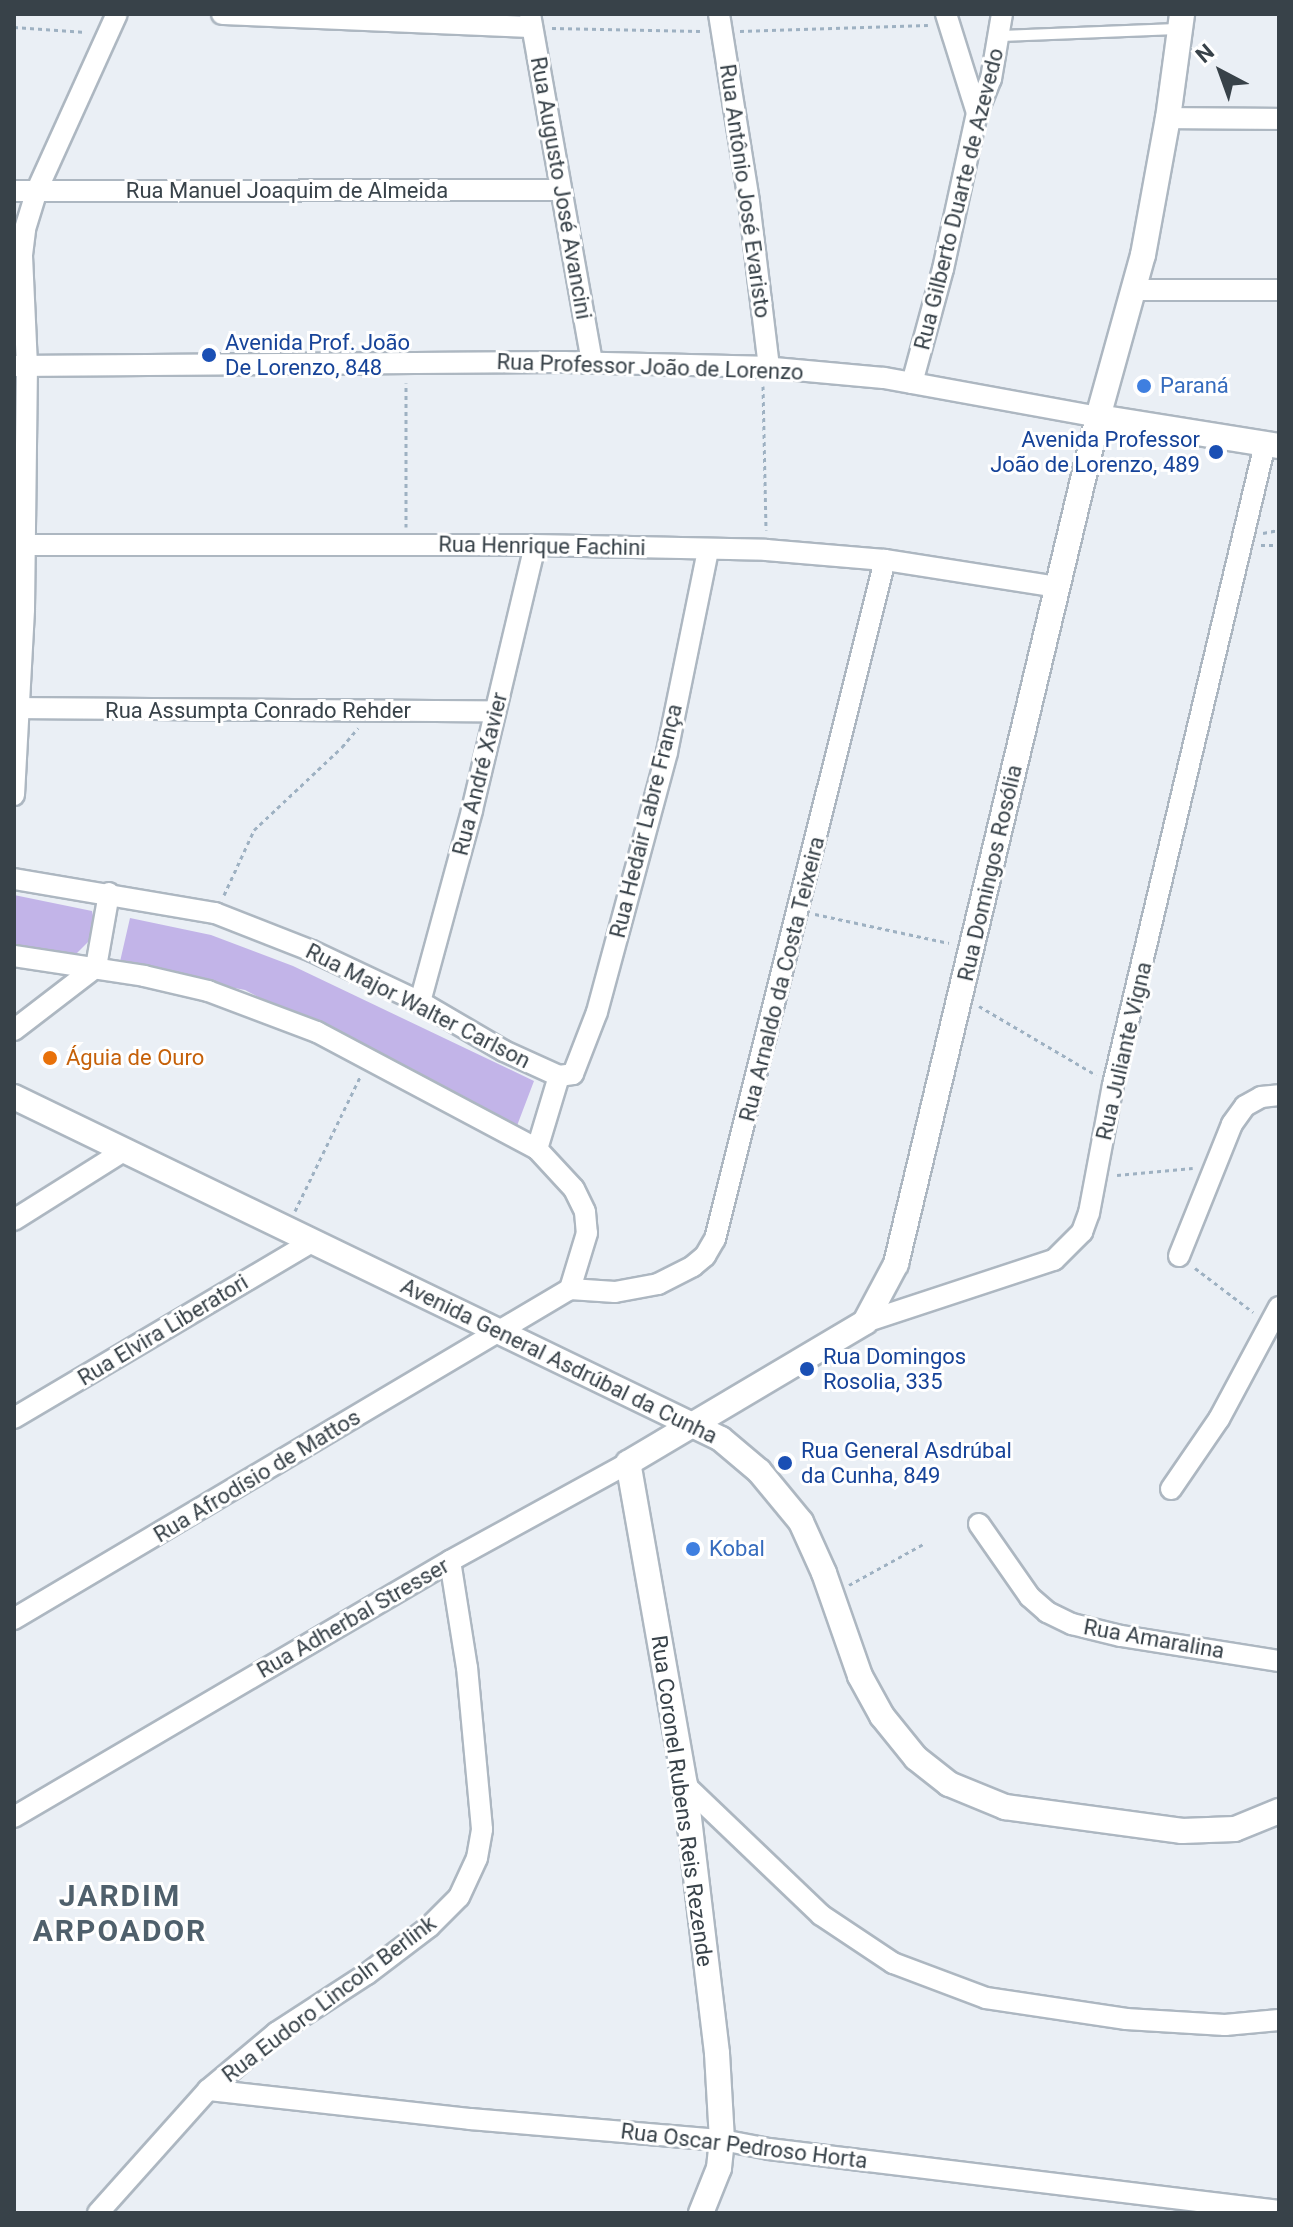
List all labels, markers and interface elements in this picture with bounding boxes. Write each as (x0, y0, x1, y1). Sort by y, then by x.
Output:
north arrow (1181, 32, 1261, 112)
text: N (1191, 39, 1219, 68)
street label: Rua Gilberto Duarte de Azevedo (909, 45, 1009, 353)
street label: Rua Augusto José Avancini (525, 55, 597, 321)
street label: Rua Antônio José Evaristo (714, 62, 776, 320)
street label: Rua Manuel Joaquim de Almeida (126, 178, 448, 204)
place label: Avenida Prof. João De Lorenzo, 848 (225, 329, 410, 380)
marker: Avenida Prof. João De Lorenzo, 848 (200, 346, 218, 364)
street label: Rua Professor João de Lorenzo (496, 348, 804, 386)
place label: Paraná (1160, 373, 1229, 399)
marker: Paraná (1135, 377, 1153, 395)
place label: Avenida Professor João de Lorenzo, 489 (990, 426, 1200, 478)
marker: Avenida Professor João de Lorenzo, 489 (1207, 443, 1225, 461)
street label: Rua Henrique Fachini (438, 531, 646, 561)
street label: Rua André Xavier (447, 690, 513, 858)
street label: Rua Assumpta Conrado Rehder (105, 698, 411, 724)
street label: Rua Hedair Labre França (604, 701, 688, 941)
street label: Rua Domingos Rosólia (952, 762, 1028, 984)
street label: Rua Arnaldo da Costa Teixeira (734, 834, 830, 1124)
street label: Rua Major Walter Carlson (301, 938, 535, 1074)
street label: Rua Juliante Vigna (1091, 959, 1157, 1143)
place label: Águia de Ouro (66, 1045, 204, 1071)
marker: Águia de Ouro (41, 1049, 59, 1067)
street label: Rua Elvira Liberatori (73, 1269, 253, 1391)
street label: Avenida General Asdrúbal da Cunha (396, 1273, 722, 1449)
place label: Rua Domingos Rosolia, 335 (823, 1343, 966, 1394)
marker: Rua Domingos Rosolia, 335 (798, 1360, 816, 1378)
street label: Rua Afrodísio de Mattos (149, 1404, 365, 1548)
place label: Rua General Asdrúbal da Cunha, 849 (801, 1437, 1012, 1488)
marker: Rua General Asdrúbal da Cunha, 849 (776, 1454, 794, 1472)
place label: Kobal (709, 1536, 765, 1562)
marker: Kobal (684, 1540, 702, 1558)
street label: Rua Adherbal Stresser (252, 1552, 454, 1684)
street label: Rua Amaralina (1082, 1614, 1226, 1664)
street label: Rua Coronel Rubens Reis Rezende (646, 1634, 718, 1968)
district label: JARDIM ARPOADOR (33, 1878, 207, 1948)
street label: Rua Eudoro Lincoln Berlink (217, 1910, 441, 2088)
street label: Rua Oscar Pedroso Horta (619, 2118, 869, 2174)

